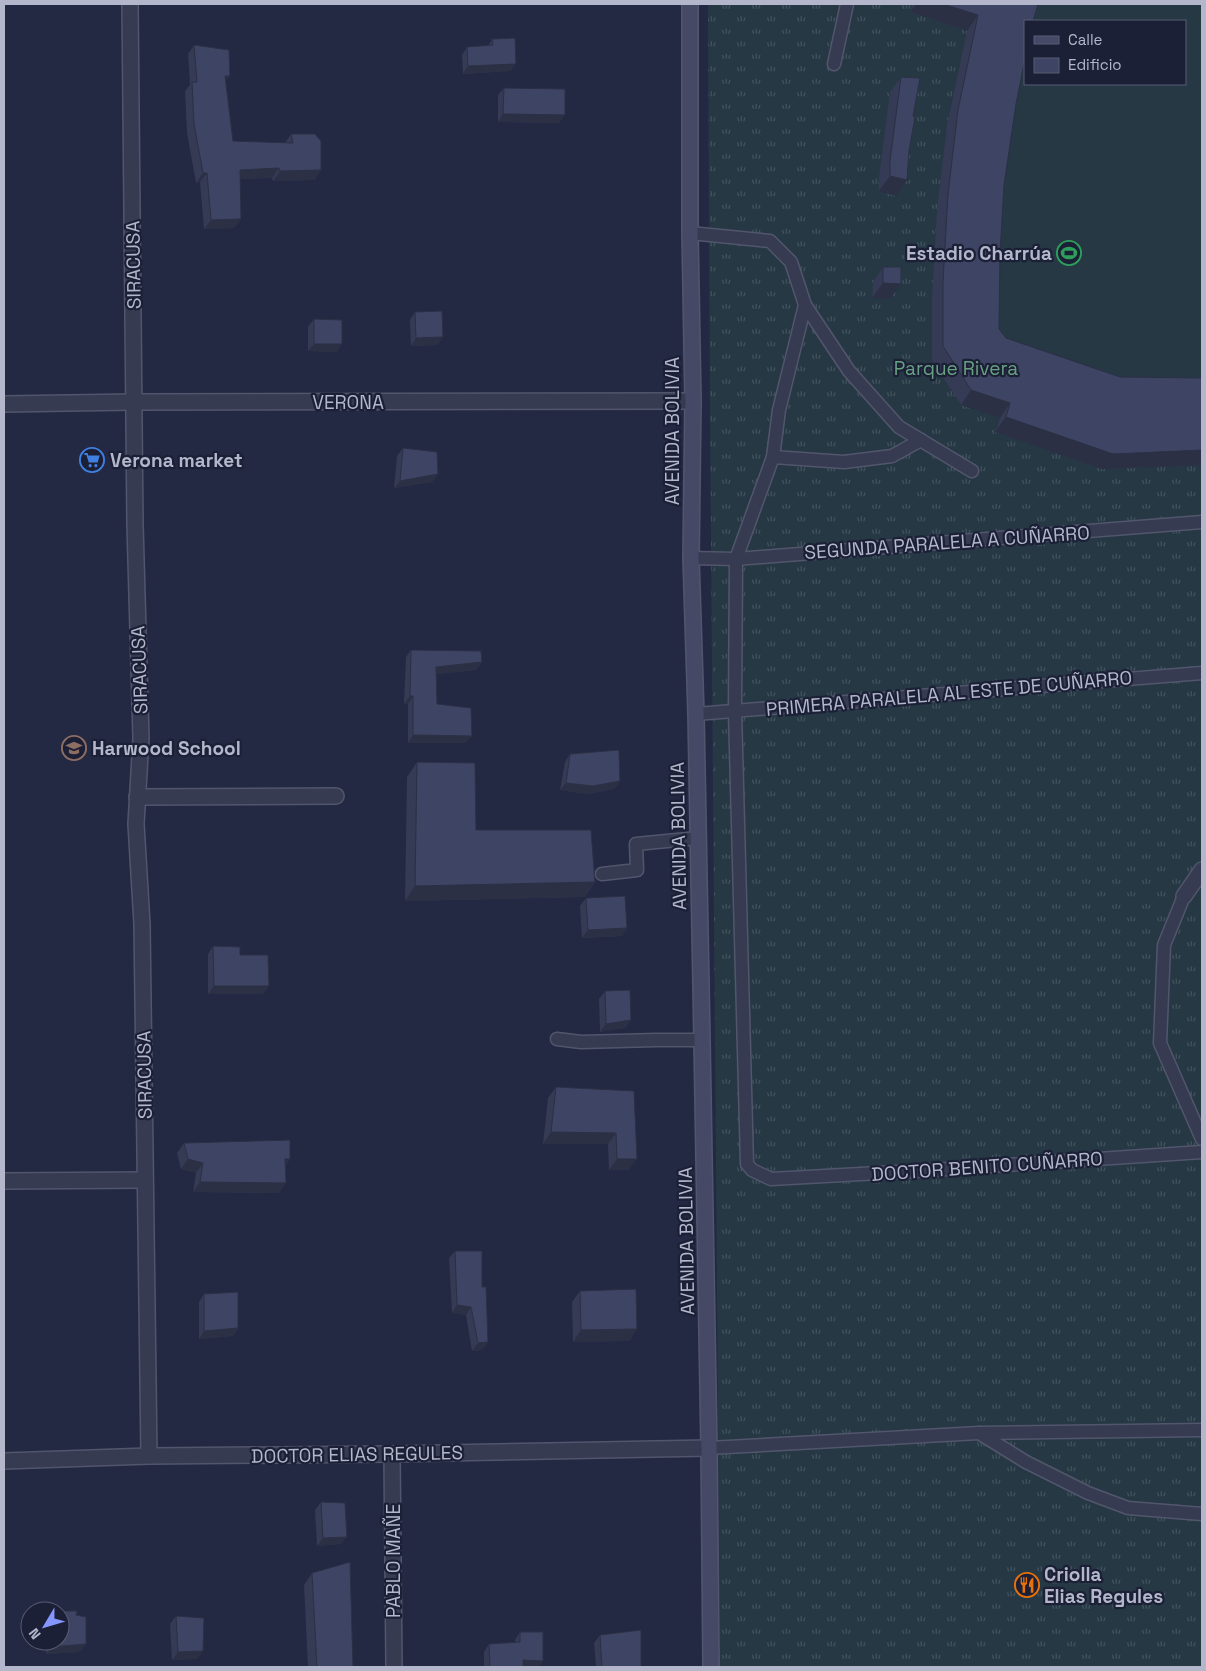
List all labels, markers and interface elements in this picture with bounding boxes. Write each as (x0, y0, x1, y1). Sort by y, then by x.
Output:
legend (1024, 20, 1186, 85)
text: Calle (1068, 30, 1103, 49)
text: Edificio (1068, 55, 1122, 74)
street label: SIRACUSA (120, 221, 147, 309)
sports icon: Estadio Charrúa (1056, 240, 1082, 266)
place label: Estadio Charrúa (906, 241, 1052, 266)
park label: Parque Rivera (894, 356, 1018, 381)
street label: AVENIDA BOLIVIA (660, 357, 685, 505)
street label: VERONA (312, 390, 384, 415)
supermarket icon: Verona market (79, 447, 105, 473)
place label: Verona market (110, 448, 243, 473)
street label: SEGUNDA PARALELA A CUÑARRO (804, 520, 1091, 565)
street label: SIRACUSA (125, 625, 154, 715)
street label: PRIMERA PARALELA AL ESTE DE CUÑARRO (765, 665, 1133, 722)
school or university icon: Harwood School (61, 735, 87, 761)
place label: Harwood School (92, 736, 241, 761)
street label: AVENIDA BOLIVIA (665, 762, 692, 910)
street label: SIRACUSA (131, 1031, 158, 1119)
street label: DOCTOR BENITO CUÑARRO (870, 1146, 1104, 1187)
street label: AVENIDA BOLIVIA (673, 1167, 700, 1315)
street label: DOCTOR ELIAS REGULES (251, 1440, 463, 1469)
street label: PABLO MAÑE (381, 1504, 406, 1618)
place label: Criolla Elias Regules (1044, 1562, 1163, 1609)
restaurant icon: Criolla Elias Regules (1014, 1572, 1040, 1598)
north arrow (20, 1601, 70, 1651)
text: N (25, 1625, 45, 1643)

